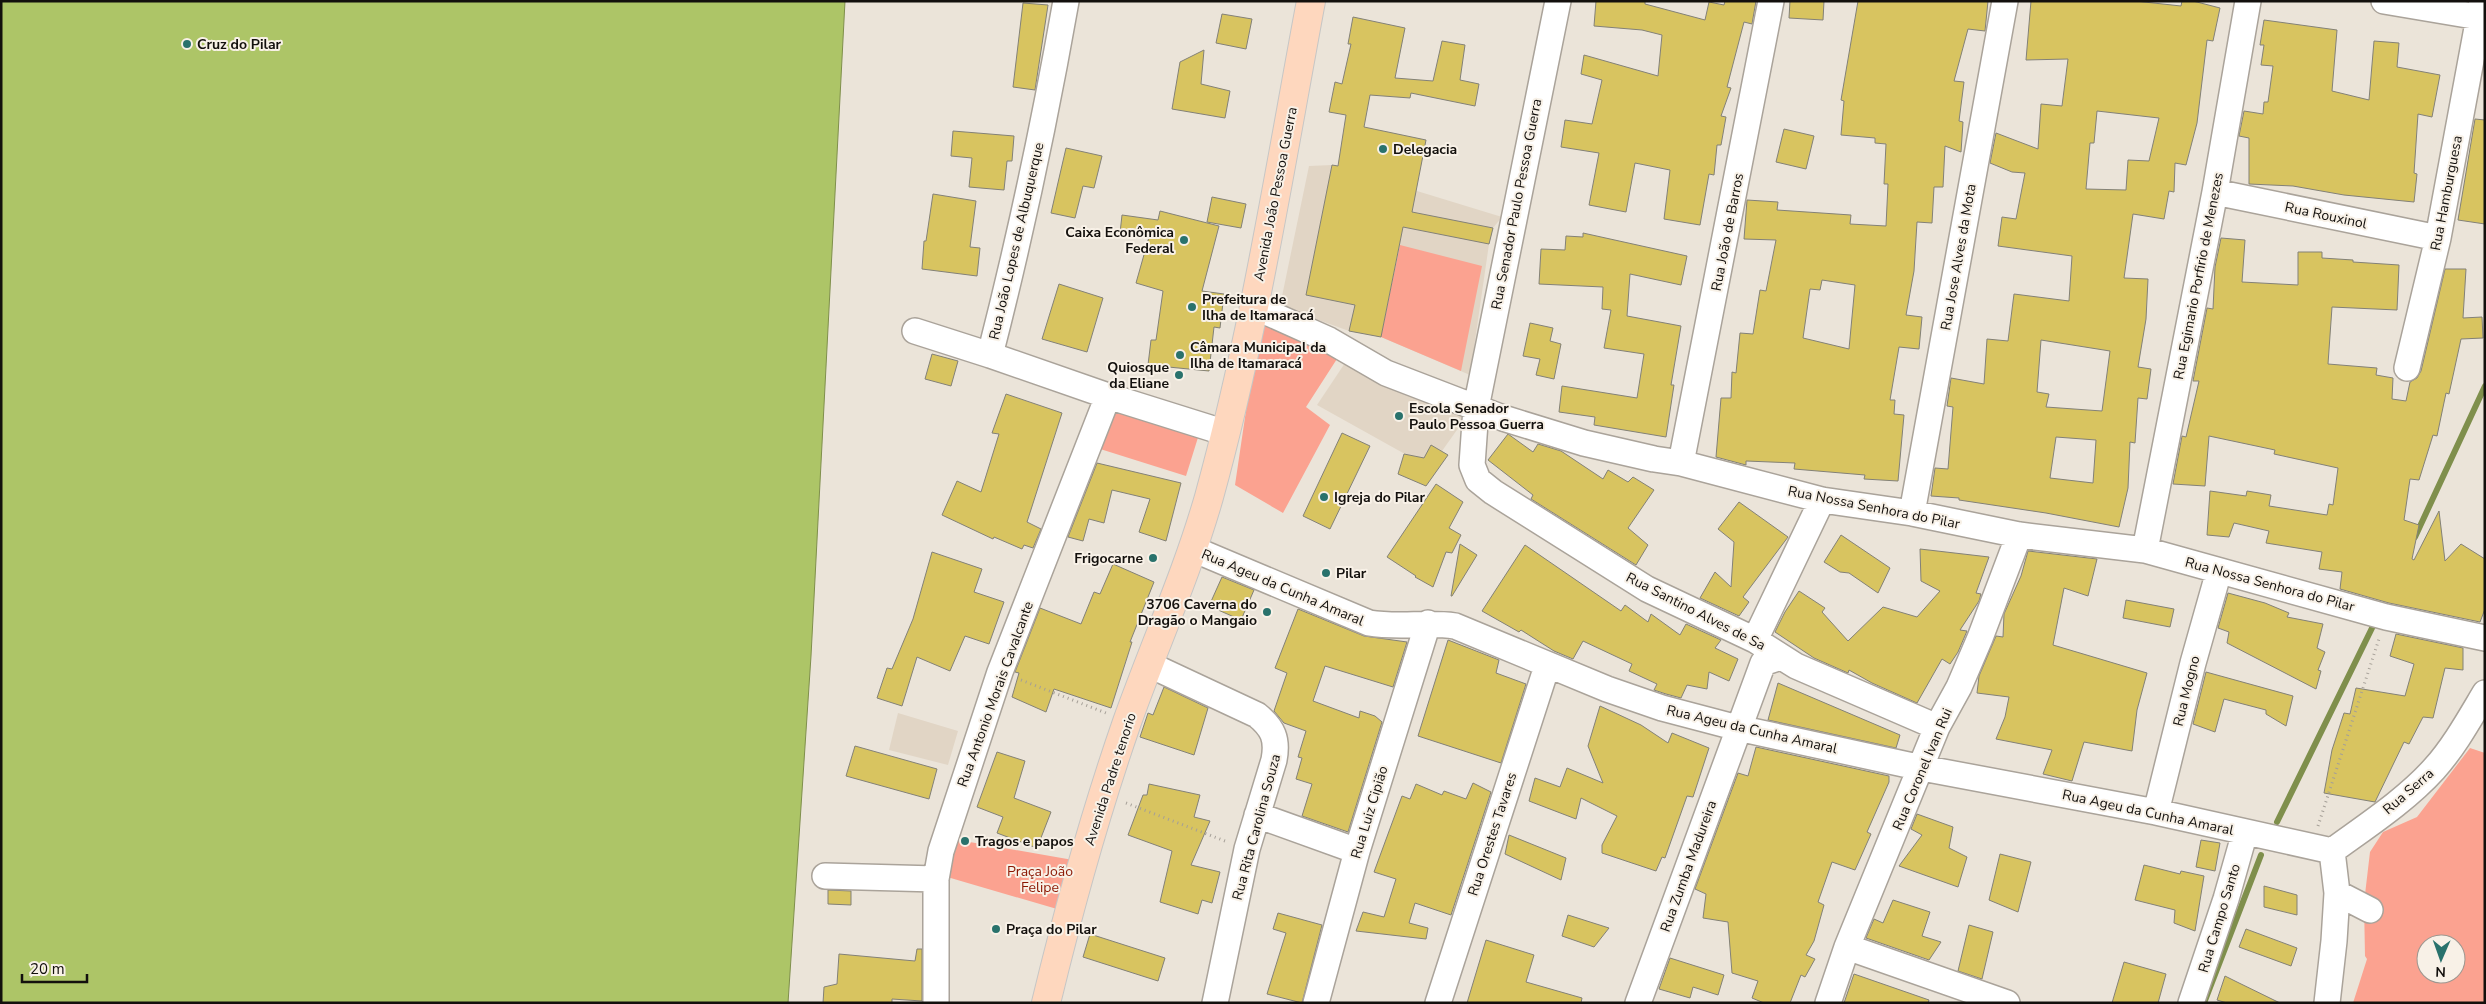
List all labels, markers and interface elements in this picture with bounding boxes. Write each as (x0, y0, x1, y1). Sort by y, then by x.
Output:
place label: Cruz do Pilar (197, 35, 282, 54)
marker: Cruz do Pilar (181, 38, 193, 50)
street label: Rua Senador Paulo Pessoa Guerra (1487, 97, 1546, 311)
street label: Avenida João Pessoa Guerra (1249, 105, 1302, 283)
street label: Rua Hamburguesa (2426, 134, 2467, 252)
place label: Delegacia (1393, 140, 1457, 159)
street label: Rua João Lopes de Albuquerque (985, 141, 1048, 342)
marker: Delegacia (1377, 143, 1389, 155)
street label: Rua João de Barros (1707, 171, 1748, 293)
street label: Rua Egimario Porfirio de Menezes (2169, 171, 2228, 381)
street label: Rua Jose Alves da Mota (1936, 182, 1981, 332)
street label: Rua Rouxinol (2283, 198, 2370, 234)
place label: Caixa Econômica Federal (1065, 223, 1175, 258)
marker: Caixa Econômica Federal (1178, 234, 1190, 246)
place label: Prefeitura de Ilha de Itamaracá (1202, 290, 1314, 325)
marker: Prefeitura de Ilha de Itamaracá (1186, 301, 1198, 313)
place label: Câmara Municipal da Ilha de Itamaracá (1190, 338, 1326, 373)
marker: Câmara Municipal da Ilha de Itamaracá (1174, 349, 1186, 361)
place label: Quiosque da Eliane (1107, 358, 1169, 393)
marker: Quiosque da Eliane (1173, 369, 1185, 381)
place label: Escola Senador Paulo Pessoa Guerra (1409, 399, 1544, 434)
marker: Escola Senador Paulo Pessoa Guerra (1393, 410, 1405, 422)
street label: Rua Nossa Senhora do Pilar (1786, 481, 1962, 533)
place label: Igreja do Pilar (1334, 488, 1425, 507)
marker: Igreja do Pilar (1318, 491, 1330, 503)
street label: Rua Ageu da Cunha Amaral (1199, 545, 1368, 631)
place label: Frigocarne (1074, 549, 1143, 568)
marker: Frigocarne (1147, 552, 1159, 564)
street label: Rua Nossa Senhora do Pilar (2183, 553, 2357, 616)
place label: Pilar (1336, 564, 1367, 583)
marker: Pilar (1320, 567, 1332, 579)
street label: Rua Santino Alves de Sa (1623, 568, 1769, 655)
place label: 3706 Caverna do Dragão o Mangaio (1138, 595, 1257, 630)
street label: Rua Antonio Morais Cavalcante (953, 599, 1038, 790)
marker: 3706 Caverna do Dragão o Mangaio (1261, 606, 1273, 618)
street label: Rua Mogno (2169, 654, 2204, 728)
street label: Rua Ageu da Cunha Amaral (1665, 701, 1840, 759)
street label: Rua Coronel Ivan Rui (1888, 705, 1957, 833)
street label: Avenida Padre tenorio (1080, 710, 1141, 848)
street label: Rua Rita Carolina Souza (1228, 752, 1285, 902)
street label: Rua Luiz Cipião (1346, 763, 1393, 861)
street label: Rua Serra (2379, 764, 2438, 819)
street label: Rua Orestes Tavares (1464, 770, 1522, 898)
street label: Rua Ageu da Cunha Amaral (2060, 785, 2236, 840)
street label: Rua Zumba Madureira (1656, 798, 1721, 935)
place label: Tragos e papos (975, 832, 1074, 851)
marker: Tragos e papos (959, 835, 971, 847)
street label: Rua Campo Santo (2194, 861, 2245, 975)
park label: Praça João Felipe (1007, 862, 1073, 897)
place label: Praça do Pilar (1006, 920, 1097, 939)
marker: Praça do Pilar (990, 923, 1002, 935)
north arrow (2416, 934, 2466, 984)
scale bar (22, 952, 88, 984)
text: 20 m (30, 959, 65, 979)
text: N (2435, 962, 2446, 981)

